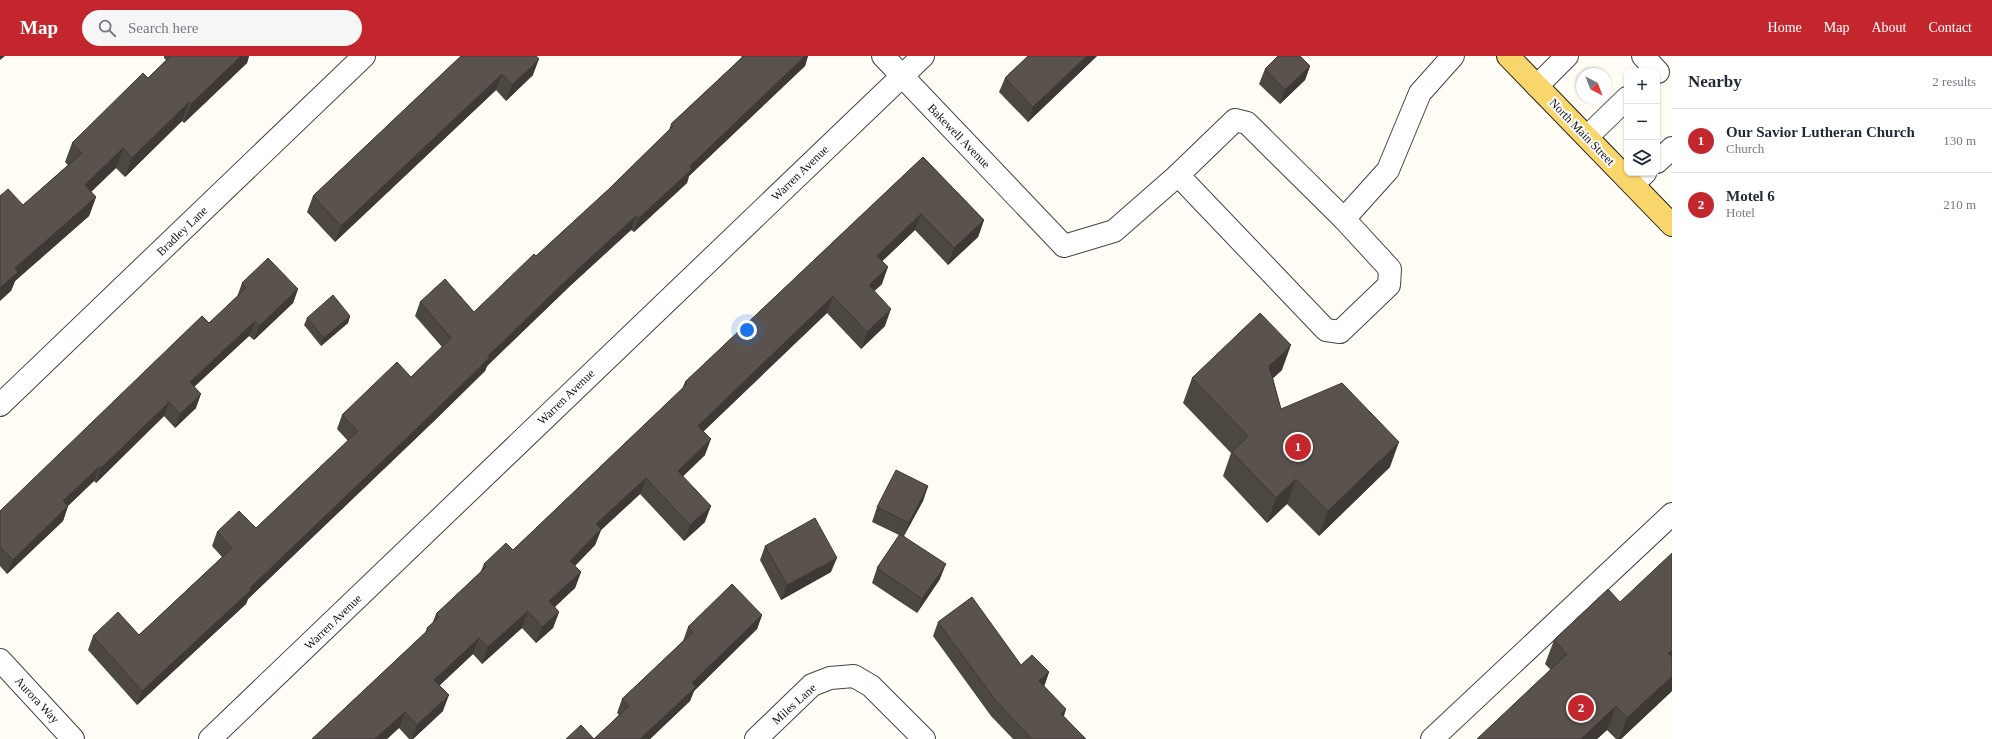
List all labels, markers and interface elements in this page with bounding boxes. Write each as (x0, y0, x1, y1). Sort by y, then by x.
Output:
search box (82, 10, 362, 46)
text: Map (20, 17, 58, 38)
icon: search (96, 17, 118, 39)
text: Search here (128, 20, 198, 36)
text: Home (1768, 20, 1802, 35)
text: Map (1824, 20, 1849, 35)
text: About (1871, 20, 1906, 35)
text: Contact (1928, 20, 1972, 35)
north arrow (1576, 68, 1612, 104)
map controls (1624, 68, 1660, 176)
button: + (1624, 68, 1660, 104)
text: Nearby (1688, 72, 1742, 91)
text: 2 results (1932, 74, 1976, 89)
street label: North Main Street (1547, 96, 1618, 169)
street label: Bakewell Avenue (925, 101, 993, 171)
button: − (1624, 104, 1660, 140)
text: Our Savior Lutheran Church (1726, 124, 1915, 140)
text: 1 (1698, 133, 1704, 148)
text: 130 m (1943, 133, 1976, 148)
button: layers (1624, 140, 1660, 176)
text: Church (1726, 141, 1764, 156)
street label: Warren Avenue (769, 142, 831, 204)
text: Motel 6 (1726, 188, 1775, 204)
text: 2 (1698, 197, 1704, 212)
text: 210 m (1943, 197, 1976, 212)
street label: Bradley Lane (154, 203, 210, 259)
text: Hotel (1726, 205, 1755, 220)
your location (737, 320, 757, 340)
street label: Warren Avenue (535, 366, 597, 428)
pin: 1 (1285, 432, 1311, 462)
street label: Warren Avenue (302, 591, 364, 653)
street label: Aurora Way (12, 674, 62, 726)
street label: Miles Lane (769, 681, 819, 727)
pin: 2 (1568, 693, 1594, 723)

